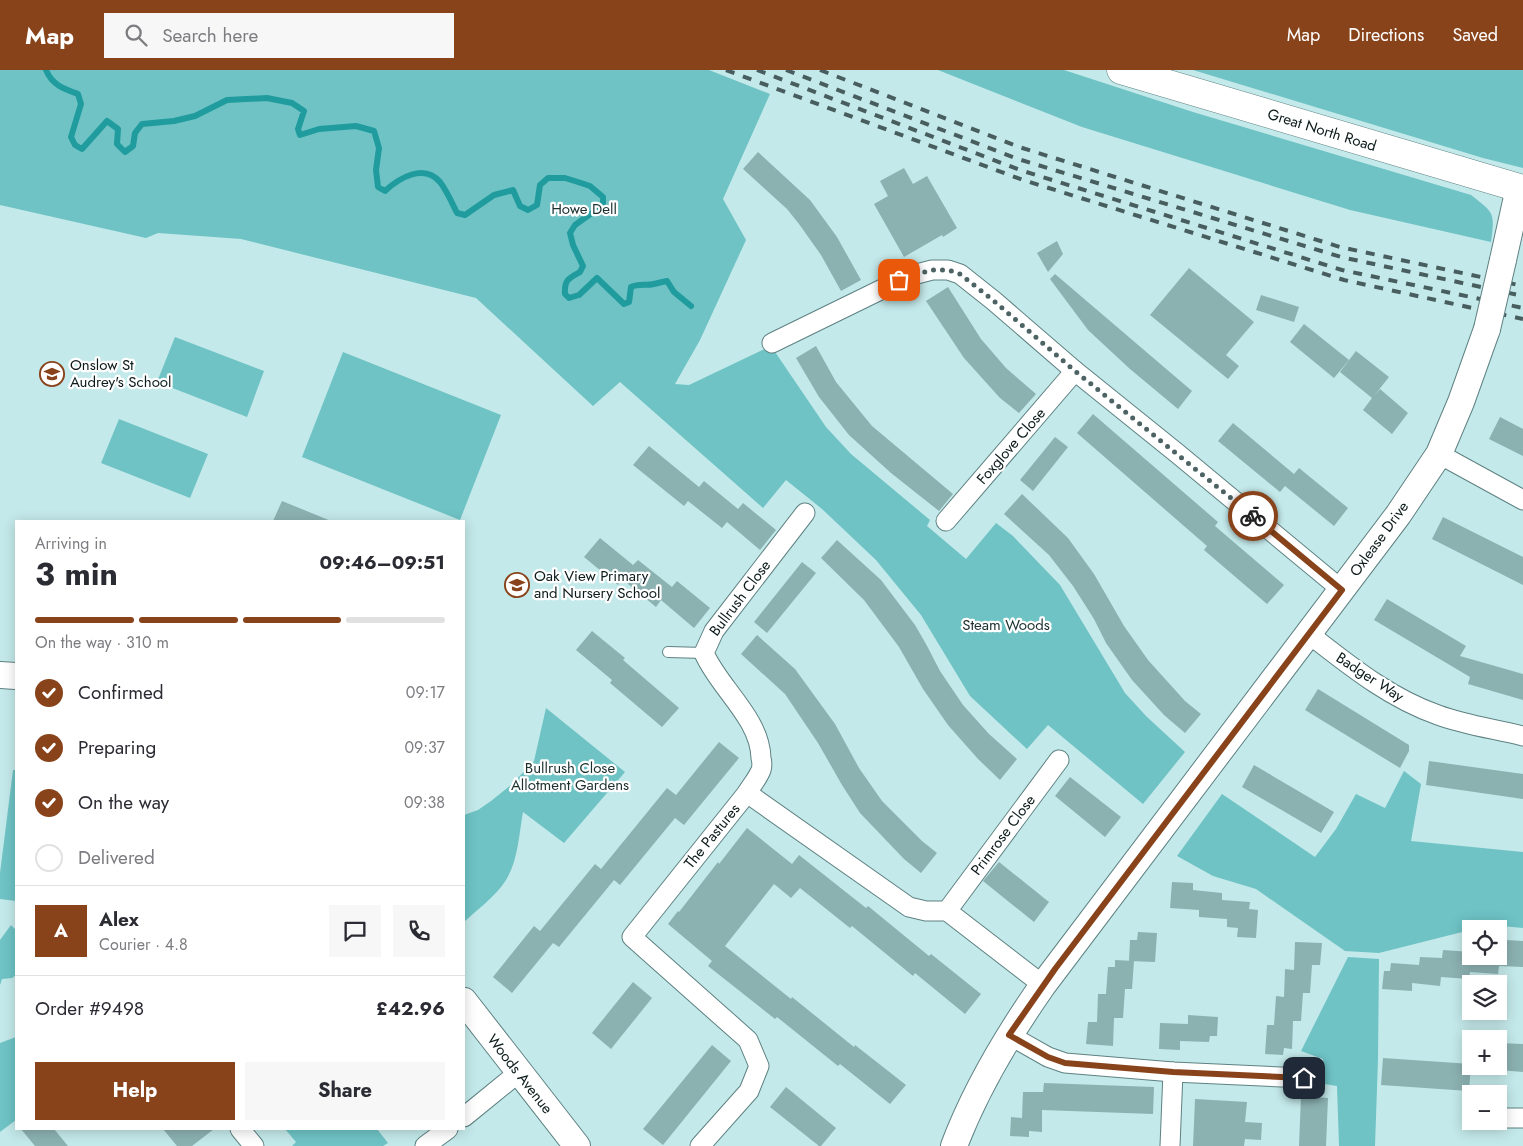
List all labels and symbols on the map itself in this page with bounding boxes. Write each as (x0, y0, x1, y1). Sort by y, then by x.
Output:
street label: Great North Road (1265, 103, 1379, 157)
park label: Howe Dell (551, 198, 617, 220)
pin (878, 259, 920, 301)
place label: Onslow St Audrey's School (70, 354, 171, 393)
school or university icon: Onslow St Audrey's School (39, 361, 65, 387)
street label: Foxglove Close (971, 403, 1051, 489)
courier (1228, 491, 1278, 541)
street label: Oxlease Drive (1344, 497, 1414, 581)
street label: Bullrush Close (704, 555, 776, 641)
place label: Oak View Primary and Nursery School (534, 565, 660, 604)
school or university icon: Oak View Primary and Nursery School (504, 572, 530, 598)
park label: Steam Woods (962, 614, 1050, 636)
street label: Badger Way (1332, 647, 1409, 707)
park label: Bullrush Close Allotment Gardens (511, 757, 629, 796)
street label: Primrose Close (965, 790, 1041, 880)
street label: The Pastures (679, 799, 745, 873)
street label: Woods Avenue (482, 1029, 558, 1119)
pin (1283, 1057, 1325, 1099)

